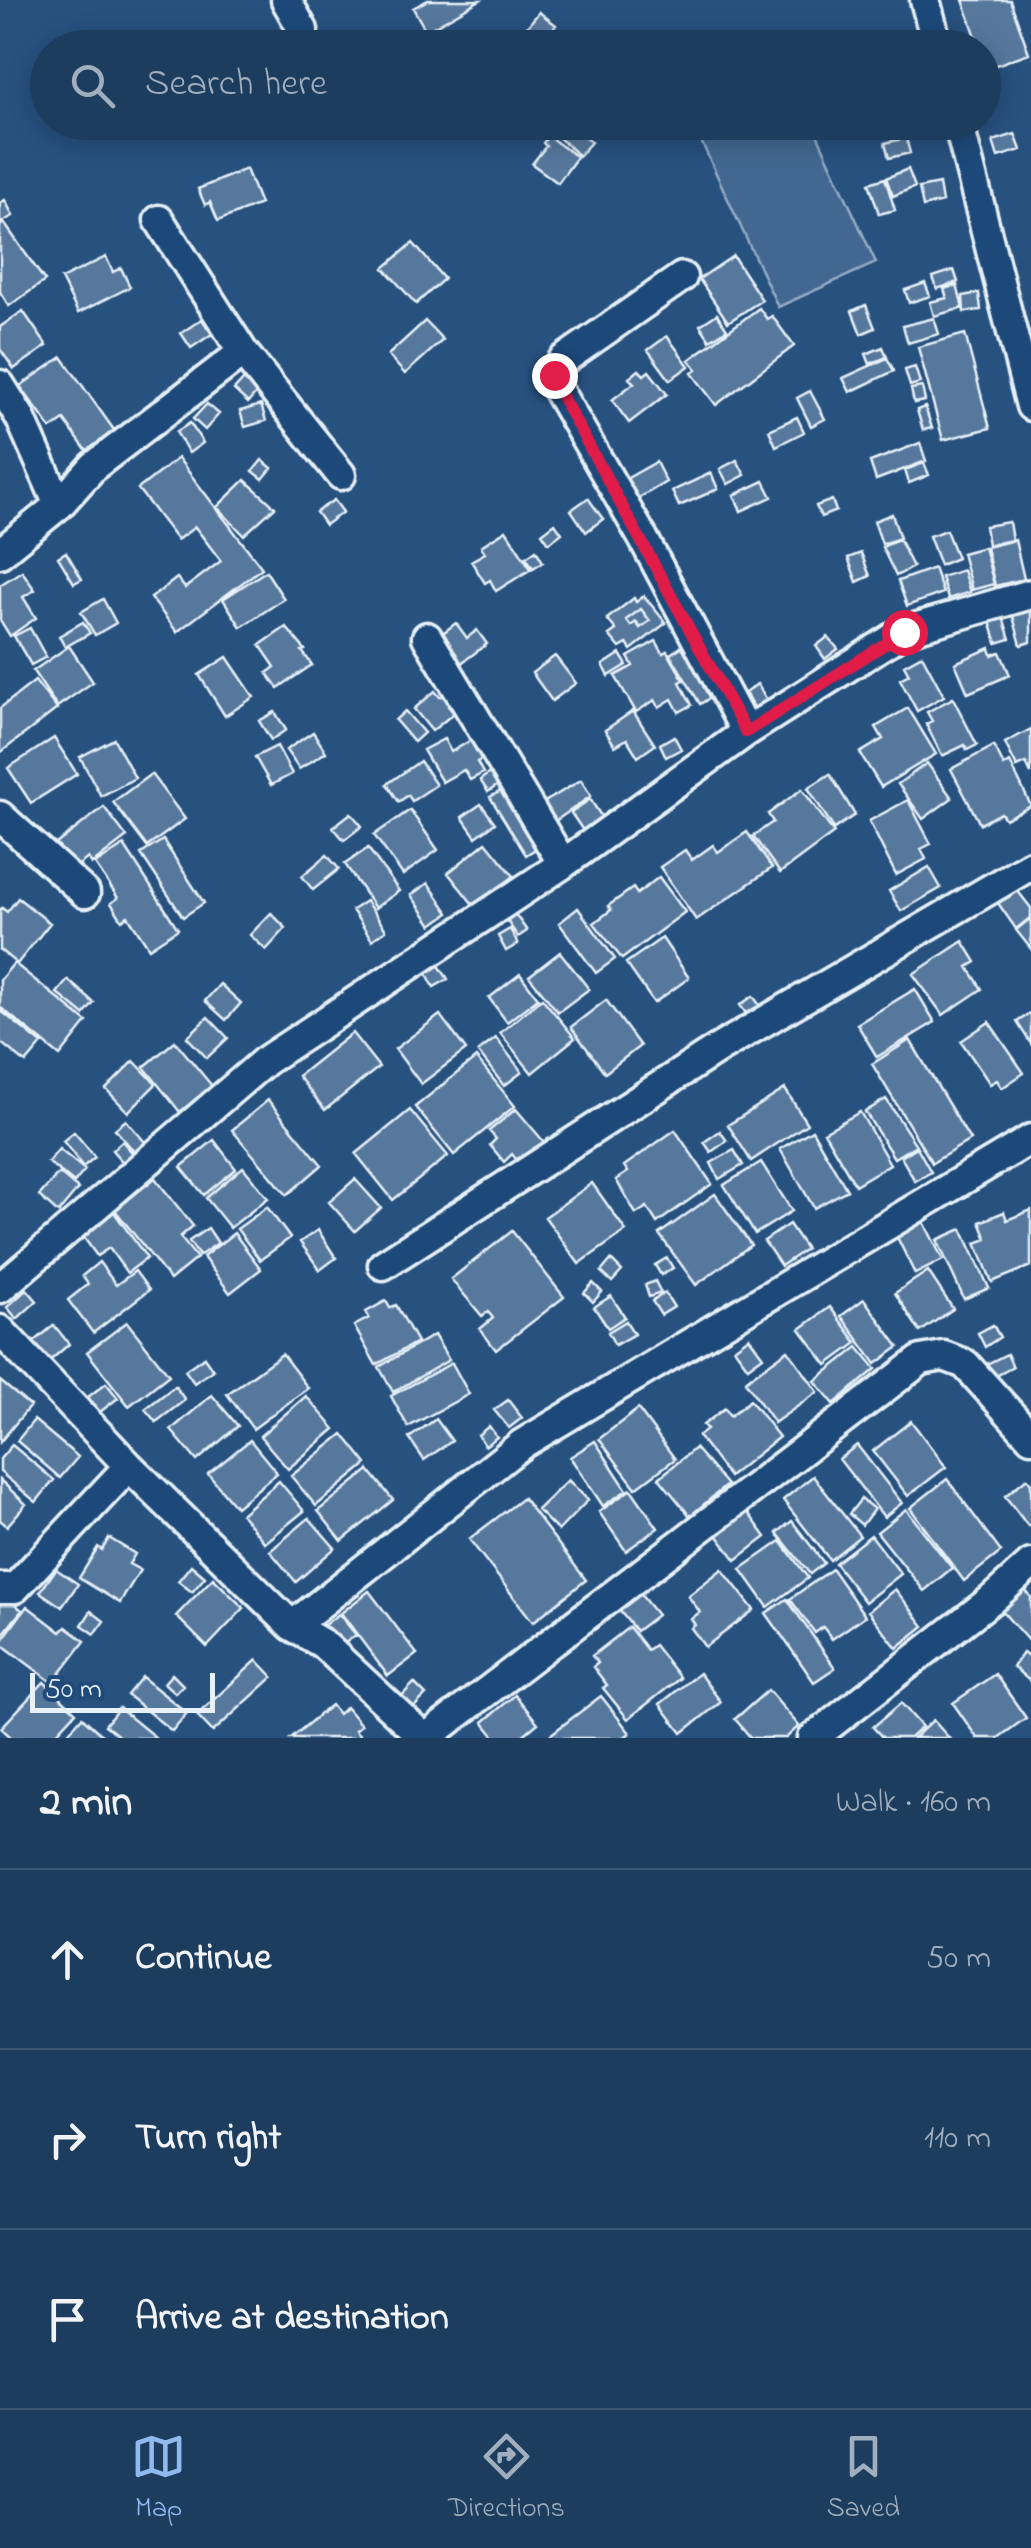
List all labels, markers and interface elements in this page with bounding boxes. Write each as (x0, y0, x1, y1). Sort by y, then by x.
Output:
search box (30, 30, 1001, 140)
text: Search here (145, 57, 327, 113)
icon: search (65, 58, 120, 113)
route end (532, 353, 578, 399)
route start (882, 610, 928, 656)
scale bar (30, 1668, 215, 1712)
text: 50 m (45, 1670, 102, 1711)
text: 2 min (40, 1773, 132, 1834)
text: Walk · 160 m (836, 1780, 991, 1827)
text: Continue (135, 1931, 271, 1987)
icon: ahead (40, 1932, 95, 1987)
text: 50 m (926, 1936, 991, 1983)
text: Turn right (135, 2111, 281, 2167)
icon: right (40, 2112, 95, 2167)
text: 110 m (924, 2116, 991, 2163)
text: Arrive at destination (135, 2291, 449, 2347)
icon: arrive (40, 2292, 95, 2347)
tab: Map (131, 2429, 186, 2530)
tab: Directions (448, 2429, 565, 2530)
tab: Saved (827, 2429, 900, 2530)

